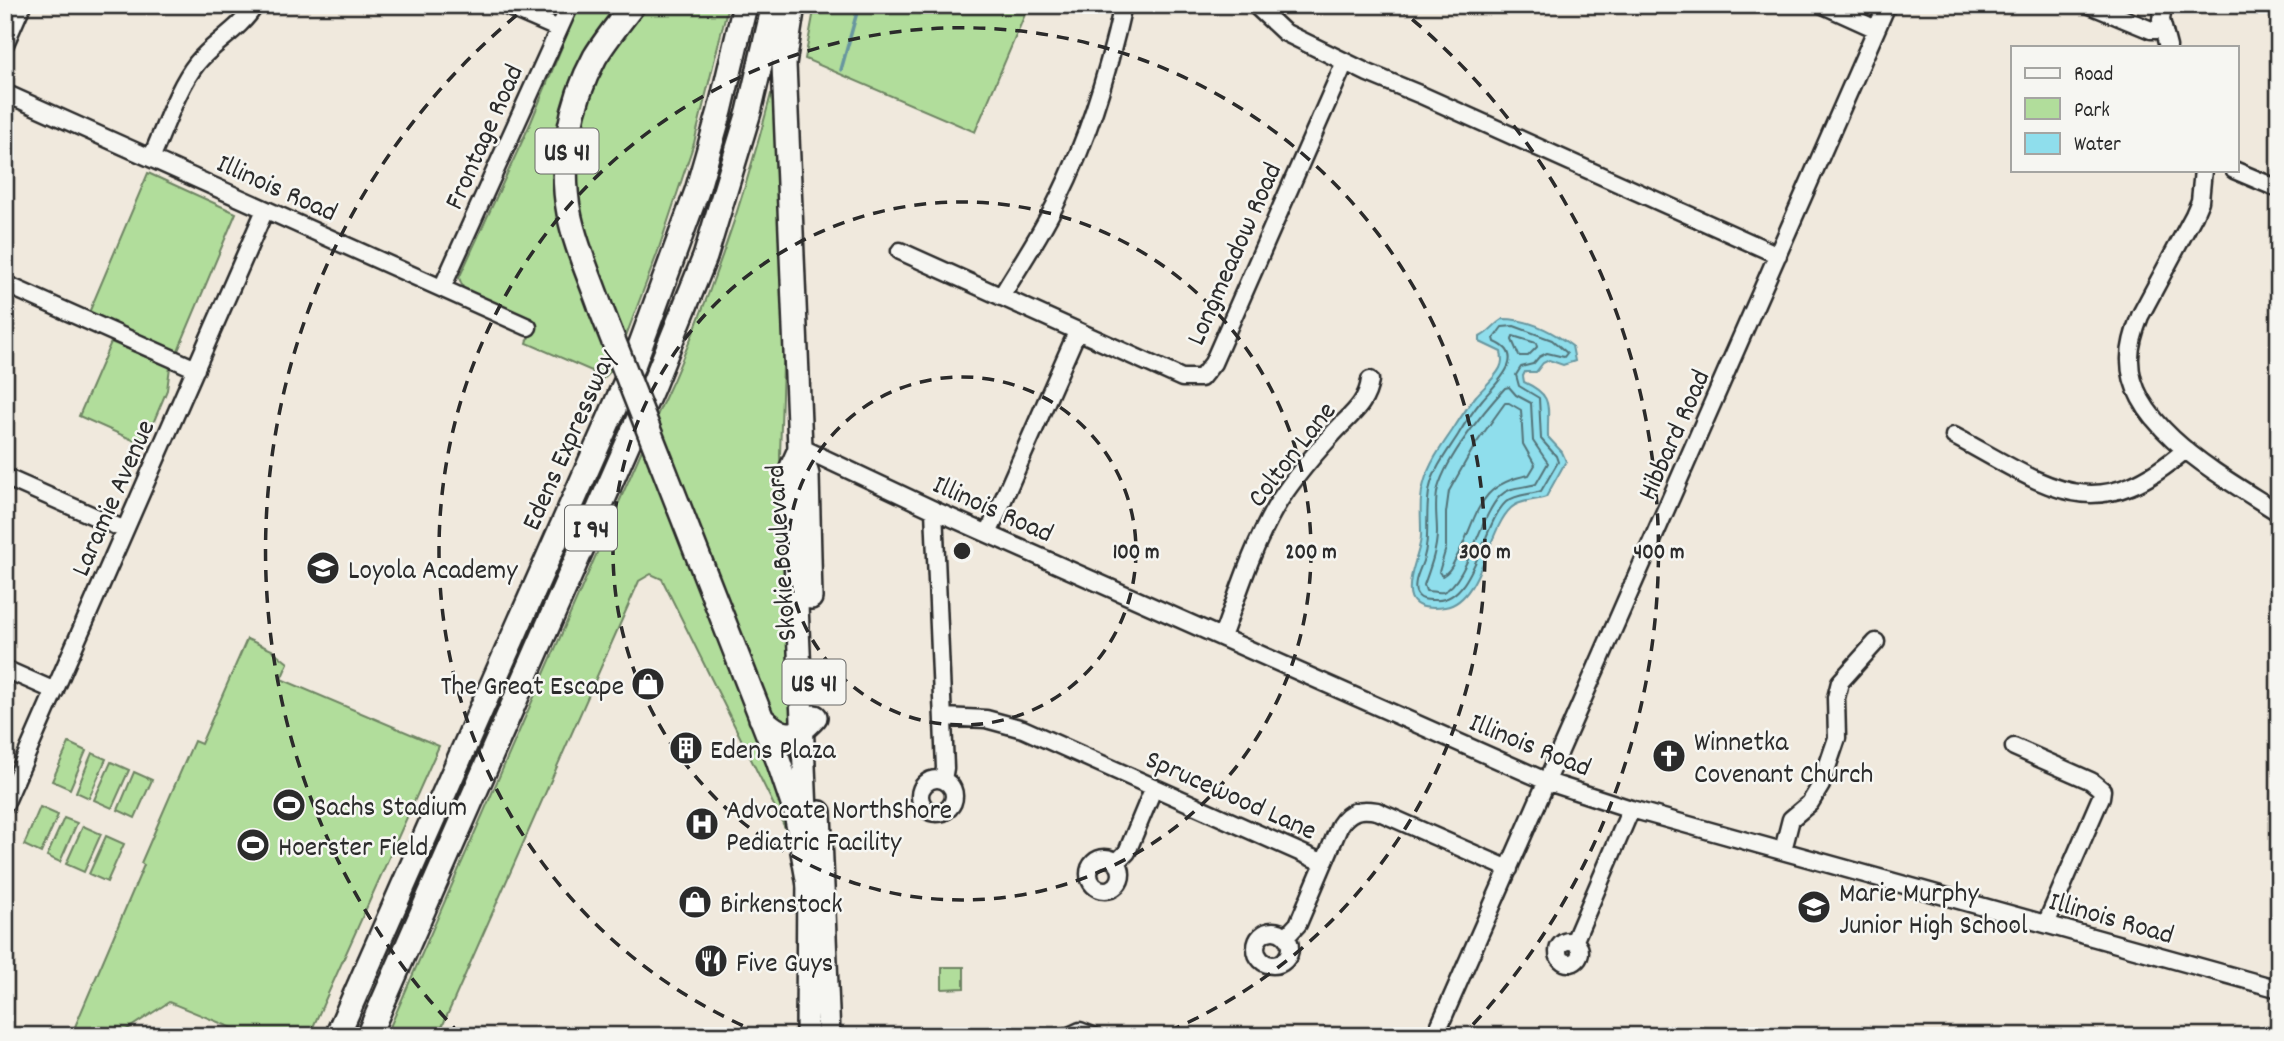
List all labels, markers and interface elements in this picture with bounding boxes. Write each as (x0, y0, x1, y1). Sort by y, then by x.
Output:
legend (2011, 46, 2238, 172)
street label: Frontage Road (437, 59, 536, 217)
text: Road (2074, 61, 2113, 91)
text: Park (2074, 97, 2110, 127)
road number: US 41 (536, 128, 598, 174)
text: Water (2074, 131, 2121, 161)
street label: Illinois Road (209, 146, 343, 235)
street label: Longmeadow Road (1178, 157, 1295, 353)
street label: Edens Expressway (514, 344, 630, 538)
street label: Hibbard Road (1630, 364, 1723, 508)
street label: Colton Lane (1240, 395, 1348, 518)
street label: Laramie Avenue (63, 414, 168, 584)
street label: Skokie Boulevard (758, 463, 810, 642)
street label: Illinois Road (925, 467, 1059, 556)
road number: I 94 (565, 506, 617, 550)
centre of rings (950, 539, 974, 563)
text: 100 m (1113, 539, 1159, 569)
text: 200 m (1285, 539, 1337, 569)
text: 300 m (1459, 539, 1511, 569)
text: 400 m (1634, 539, 1684, 569)
school or university icon: Loyola Academy (304, 549, 342, 587)
place label: Loyola Academy (348, 553, 518, 593)
road number: US 41 (782, 660, 846, 704)
shop icon: The Great Escape (629, 665, 667, 703)
place label: The Great Escape (440, 669, 624, 709)
street label: Illinois Road (1462, 705, 1596, 790)
place label: Winnetka Covenant Church (1694, 725, 1873, 797)
building icon: Edens Plaza (667, 729, 705, 767)
place label: Edens Plaza (710, 733, 836, 773)
church icon: Winnetka Covenant Church (1650, 737, 1688, 775)
street label: Sprucewood Lane (1138, 742, 1322, 853)
sports icon: Sachs Stadium (270, 786, 308, 824)
place label: Sachs Stadium (314, 790, 467, 830)
place label: Advocate NorthShore Pediatric Facility (726, 793, 952, 865)
hospital icon: Advocate NorthShore Pediatric Facility (683, 805, 721, 843)
sports icon: Hoerster Field (234, 826, 272, 864)
place label: Hoerster Field (278, 830, 428, 870)
place label: Marie Murphy Junior High School (1839, 876, 2028, 948)
shop icon: Birkenstock (676, 883, 714, 921)
street label: Illinois Road (2043, 884, 2178, 958)
place label: Birkenstock (720, 887, 843, 927)
school or university icon: Marie Murphy Junior High School (1795, 888, 1833, 926)
restaurant icon: Five Guys (692, 942, 730, 980)
place label: Five Guys (736, 946, 833, 986)

